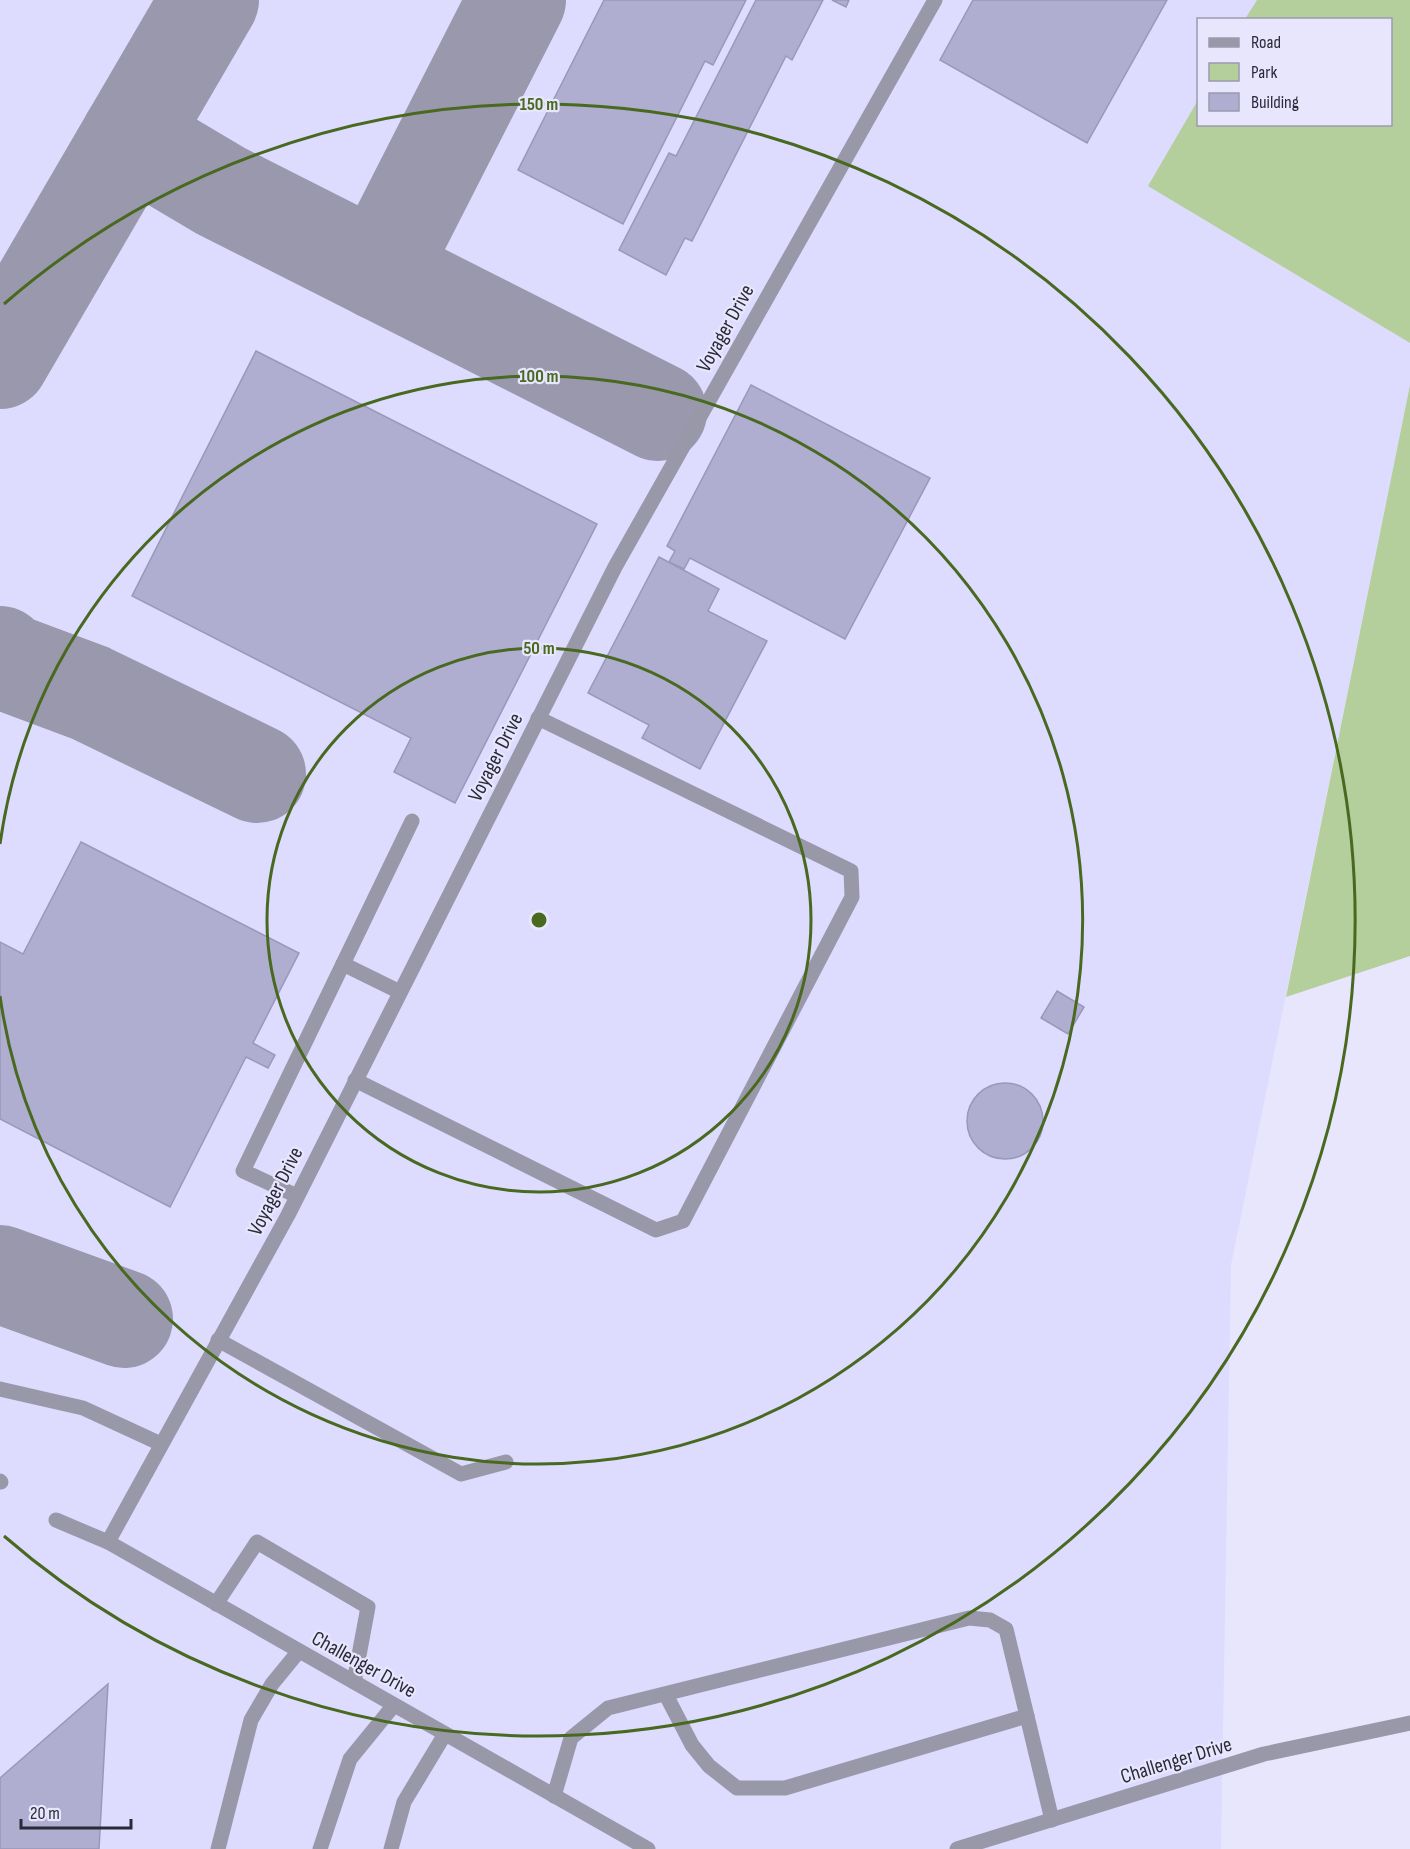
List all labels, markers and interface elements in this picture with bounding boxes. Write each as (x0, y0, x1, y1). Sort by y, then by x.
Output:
legend (1197, 18, 1392, 126)
text: Road (1251, 32, 1281, 53)
text: Park (1251, 62, 1277, 83)
text: Building (1251, 92, 1299, 113)
text: 150 m (520, 94, 558, 115)
street label: Voyager Drive (691, 280, 760, 376)
text: 100 m (520, 366, 559, 387)
text: 50 m (523, 638, 555, 659)
street label: Voyager Drive (463, 709, 528, 806)
centre of rings (529, 910, 549, 930)
street label: Voyager Drive (243, 1143, 308, 1240)
street label: Challenger Drive (307, 1626, 420, 1703)
street label: Challenger Drive (1117, 1732, 1235, 1789)
scale bar (21, 1792, 130, 1830)
text: 20 m (30, 1803, 60, 1824)

